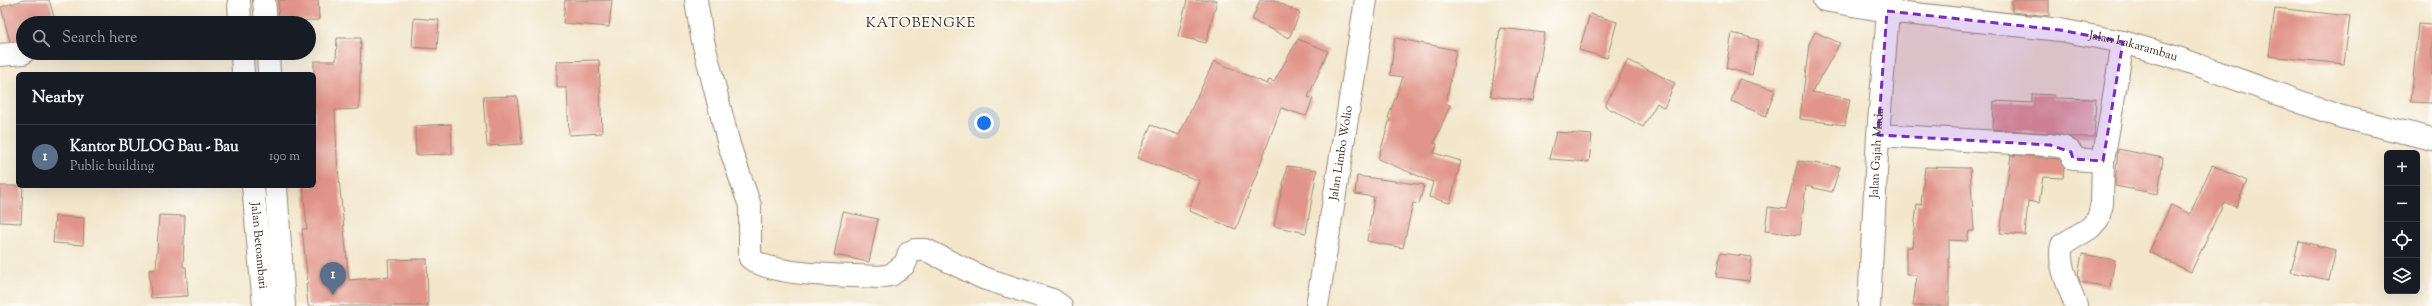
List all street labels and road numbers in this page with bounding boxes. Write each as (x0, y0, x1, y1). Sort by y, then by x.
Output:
street label: Jalan Lakarambau (2086, 26, 2180, 66)
street label: Jalan Limbo Wolio (1325, 104, 1358, 203)
street label: Jalan Gajah Mada (1866, 107, 1889, 200)
street label: Jalan Betoambari (245, 201, 271, 290)

